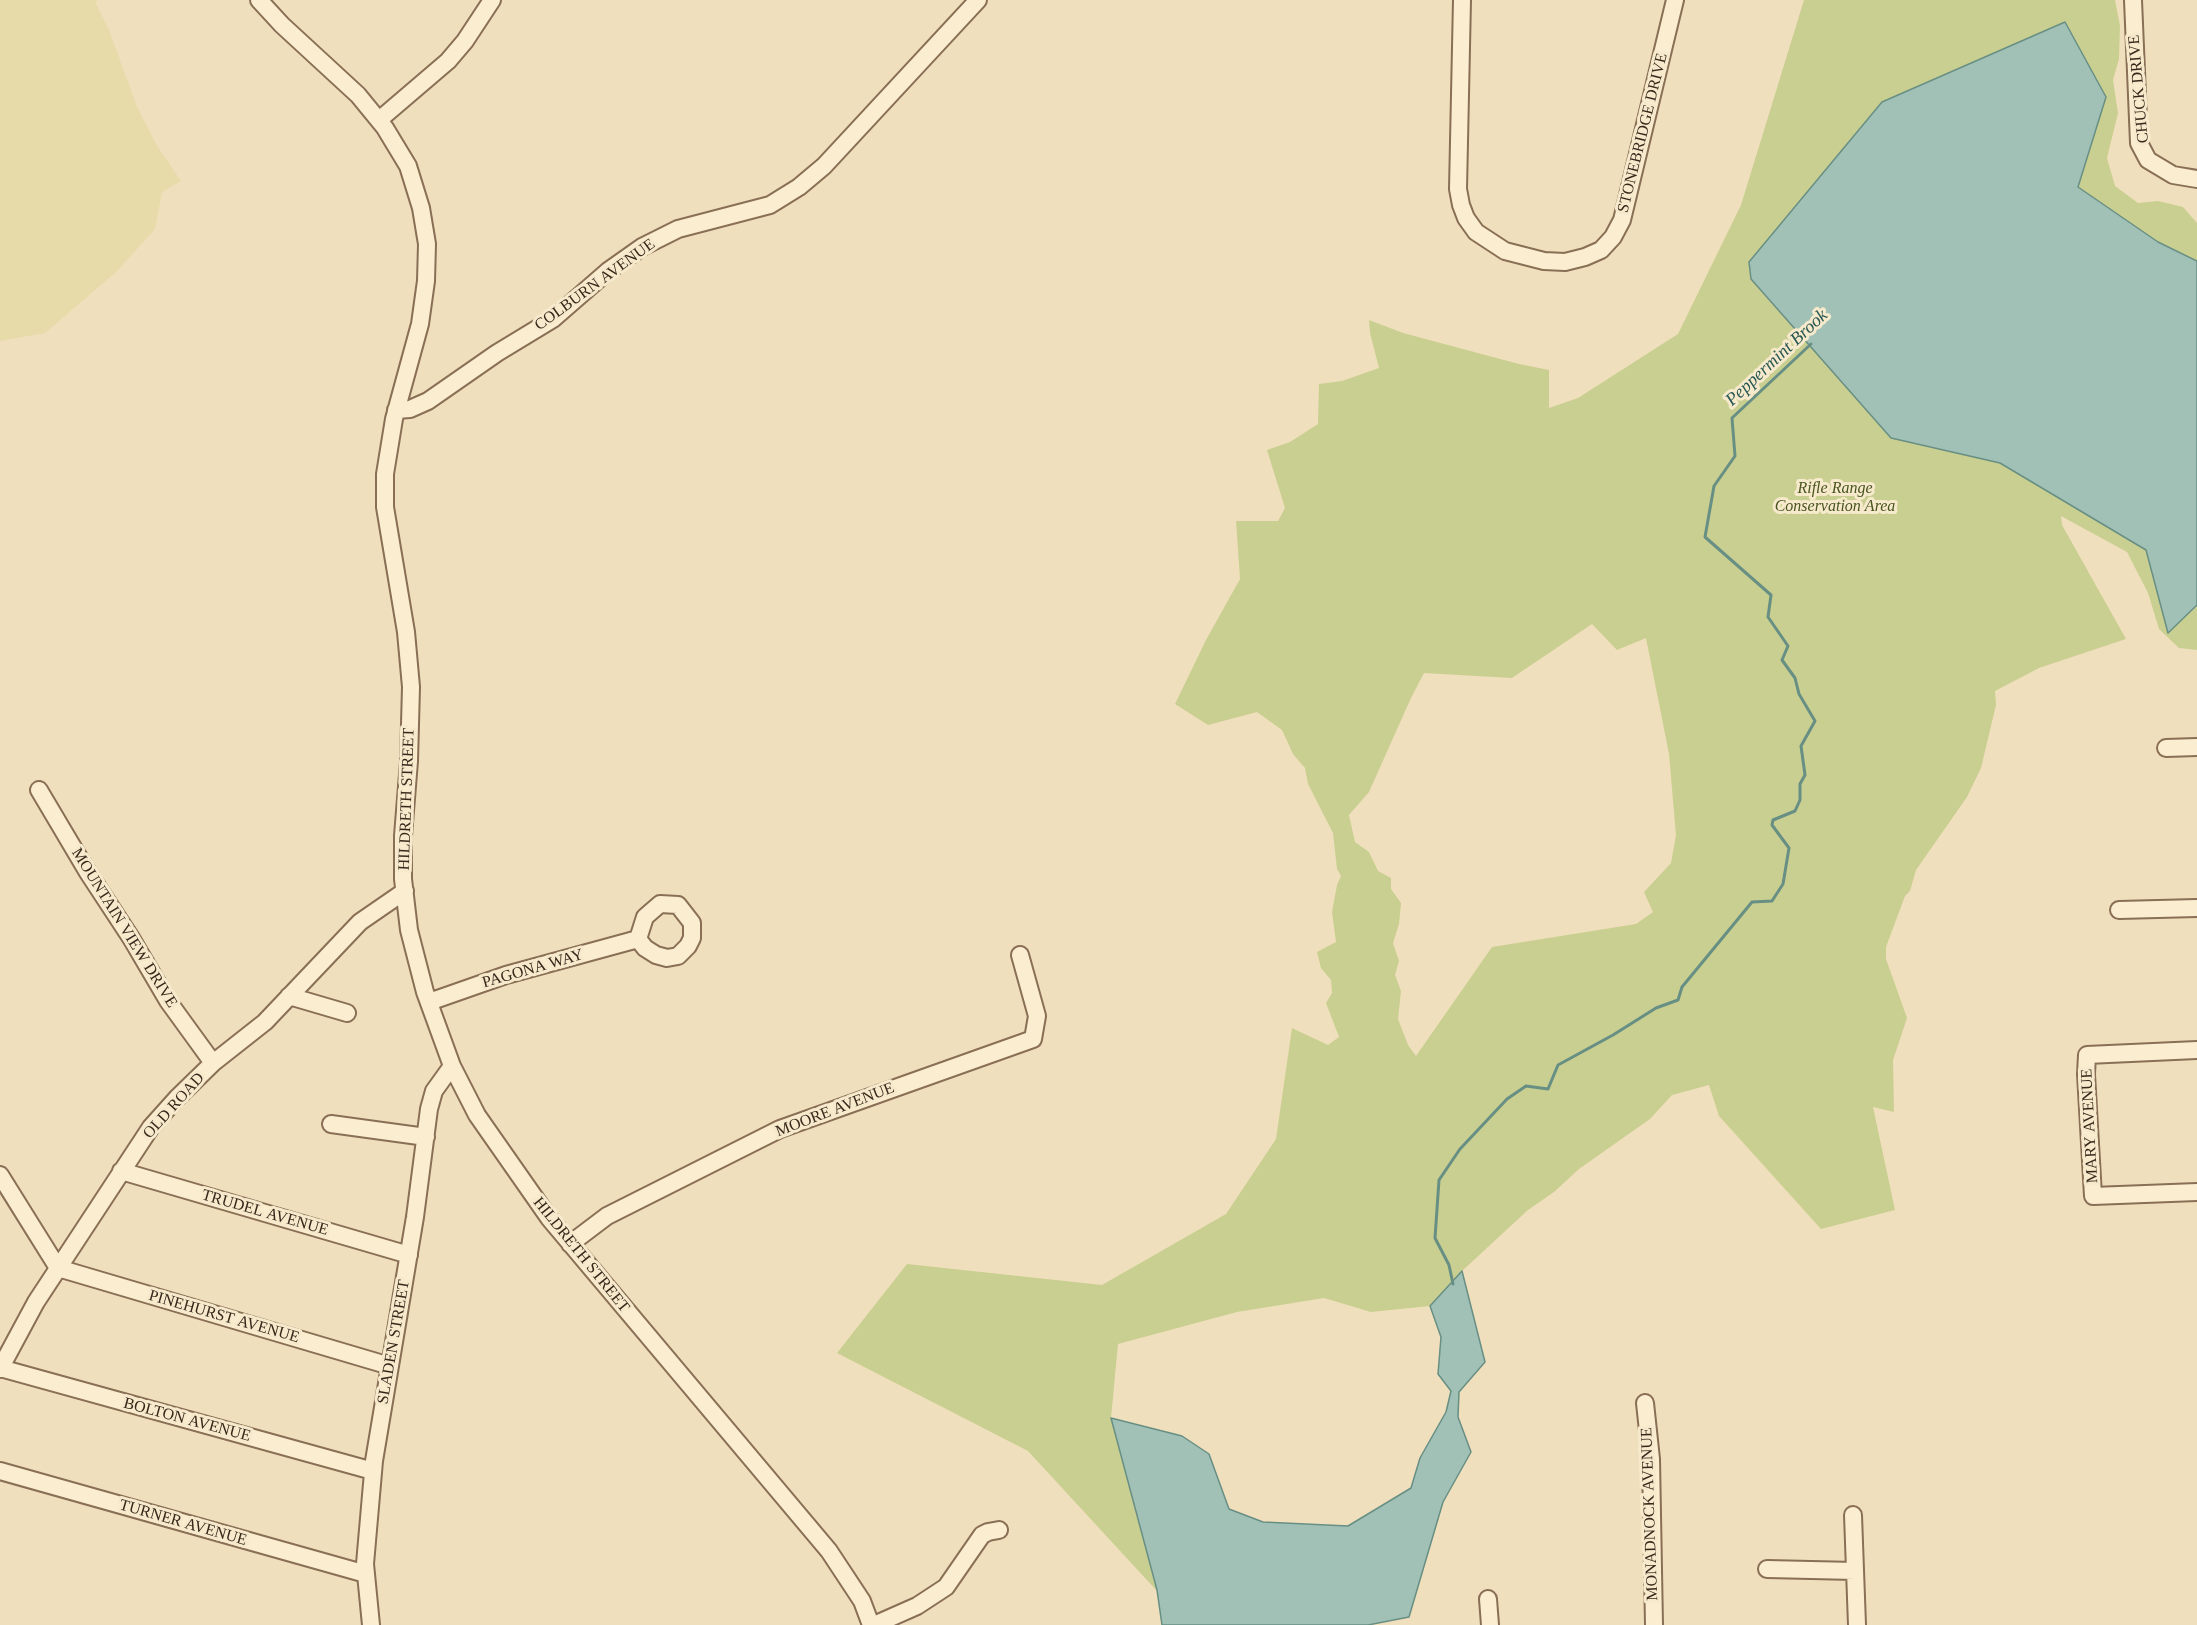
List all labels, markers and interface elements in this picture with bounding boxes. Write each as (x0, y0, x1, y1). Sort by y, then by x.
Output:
street label: CHUCK DRIVE (2125, 34, 2153, 144)
street label: STONEBRIDGE DRIVE (1614, 51, 1672, 215)
street label: COLBURN AVENUE (531, 235, 659, 335)
water label: Peppermint Brook (1721, 305, 1833, 411)
park label: Rifle Range Conservation Area (1775, 479, 1895, 517)
street label: HILDRETH STREET (395, 727, 419, 871)
street label: MOUNTAIN VIEW DRIVE (67, 845, 181, 1011)
street label: PAGONA WAY (480, 945, 586, 993)
street label: MARY AVENUE (2077, 1068, 2103, 1184)
street label: OLD ROAD (139, 1069, 209, 1143)
street label: MOORE AVENUE (773, 1079, 897, 1141)
street label: TRUDEL AVENUE (199, 1186, 331, 1240)
street label: HILDRETH STREET (529, 1194, 633, 1316)
street label: SLADEN STREET (374, 1278, 414, 1406)
street label: PINEHURST AVENUE (147, 1286, 301, 1348)
street label: BOLTON AVENUE (121, 1394, 253, 1446)
street label: MONADNOCK AVENUE (1637, 1427, 1663, 1601)
street label: TURNER AVENUE (117, 1496, 249, 1550)

